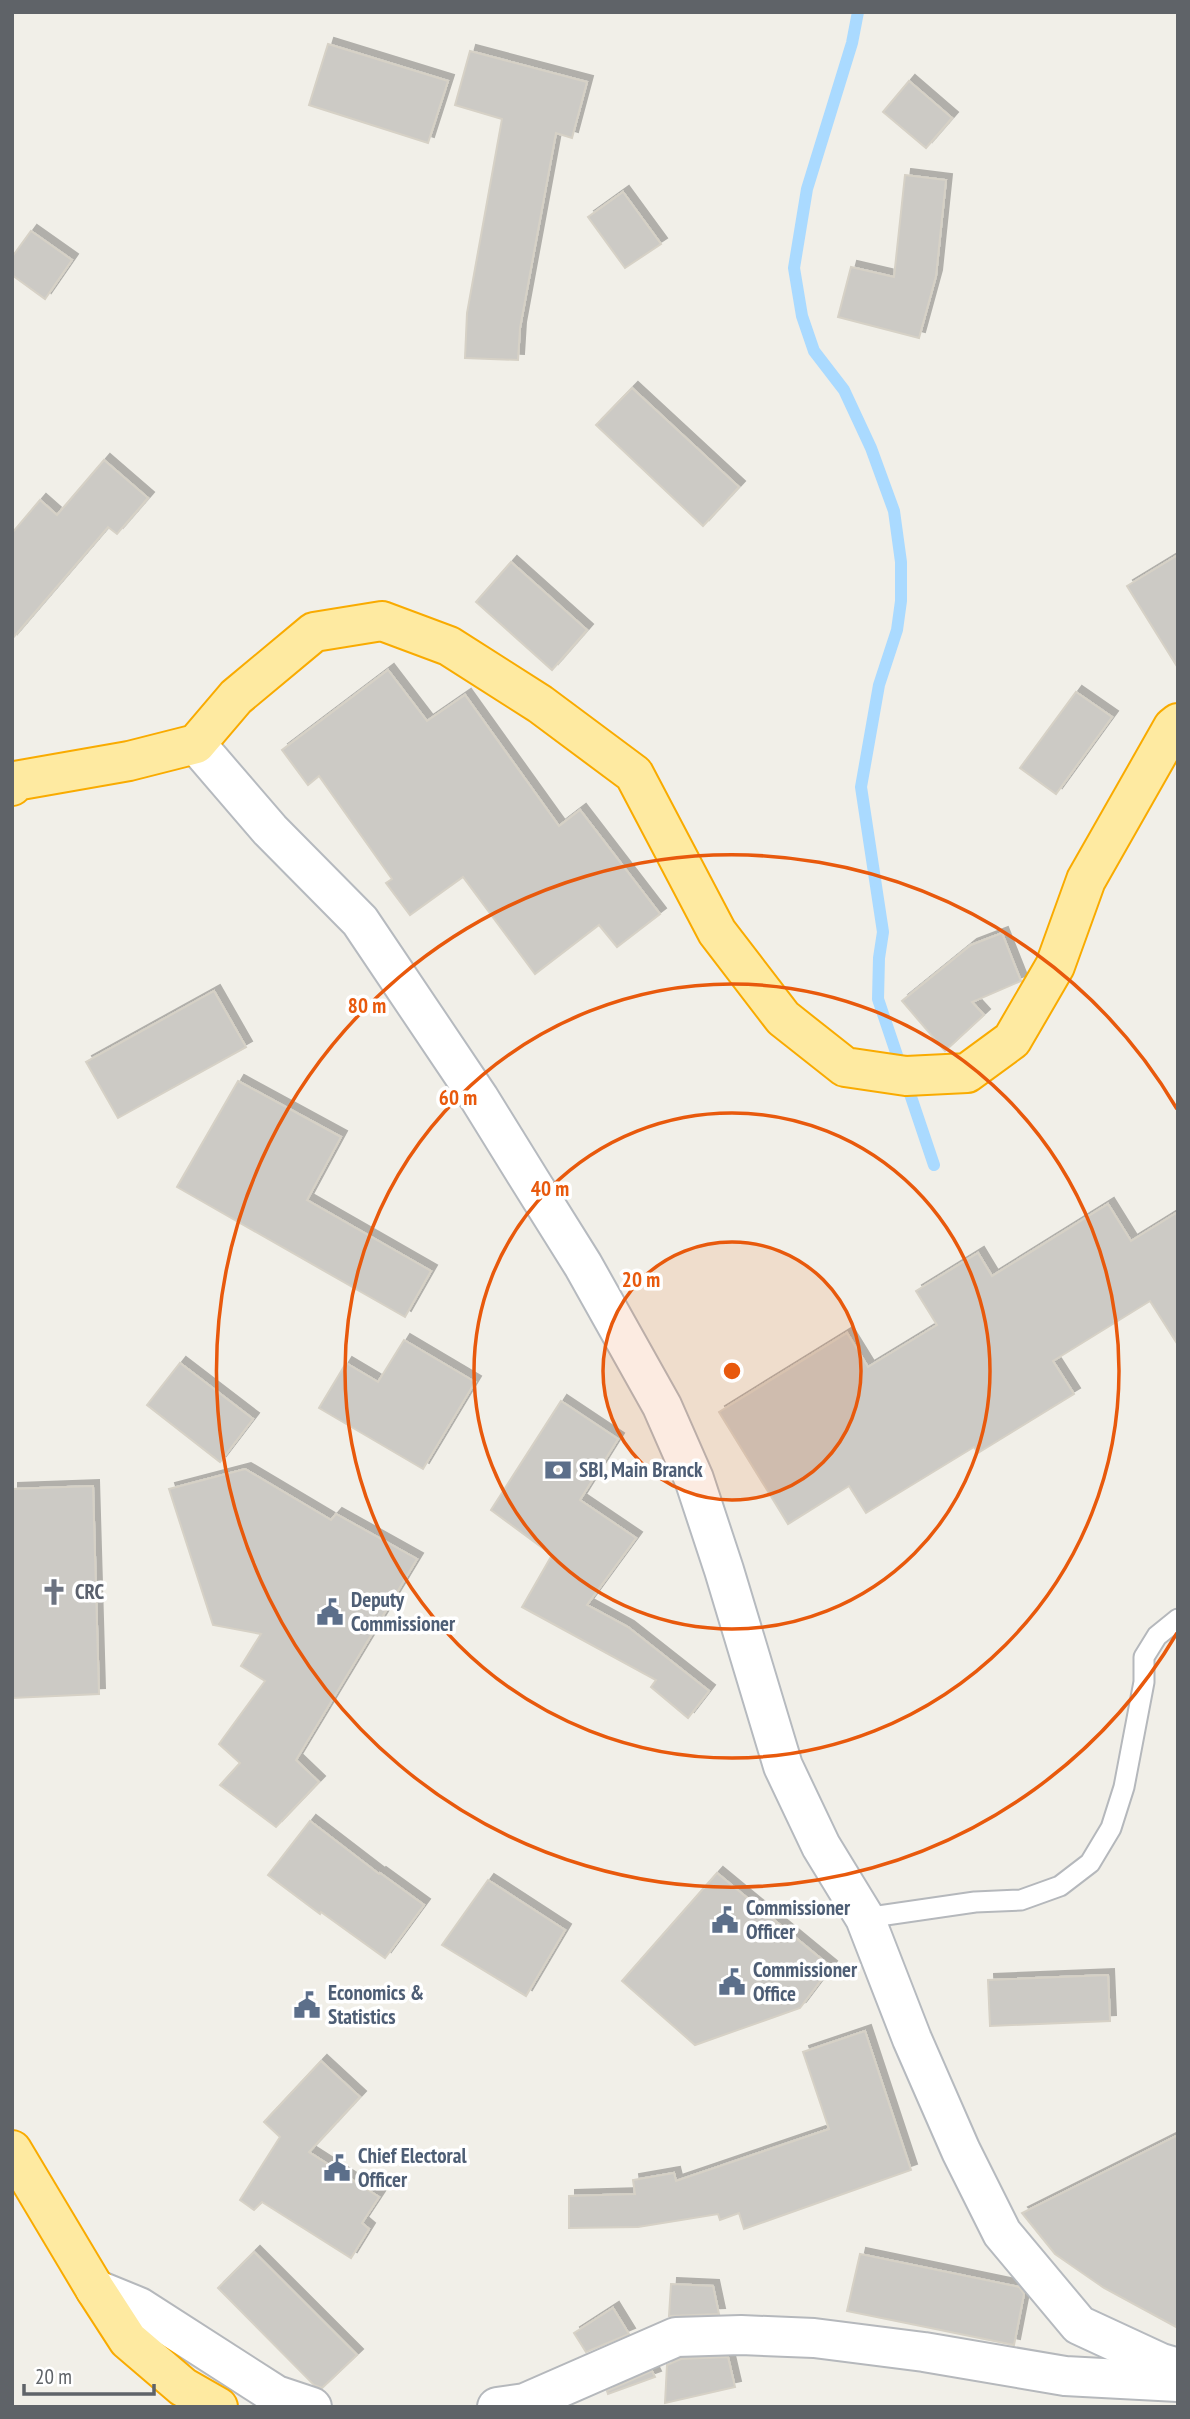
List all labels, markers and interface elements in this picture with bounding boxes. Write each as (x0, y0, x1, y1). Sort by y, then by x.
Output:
text: 80 m (348, 992, 386, 1019)
text: 60 m (439, 1084, 477, 1111)
text: 40 m (531, 1175, 569, 1202)
text: 20 m (622, 1266, 660, 1293)
centre of rings (720, 1359, 744, 1383)
bank icon: SBI, Main Branck (543, 1455, 573, 1485)
place label: SBI, Main Branck (579, 1456, 703, 1483)
church icon: CRC (39, 1577, 69, 1607)
place label: CRC (75, 1578, 105, 1605)
place label: Deputy Commissioner (351, 1586, 456, 1637)
public building icon: Deputy Commissioner (315, 1597, 345, 1627)
place label: Commissioner Officer (746, 1894, 851, 1945)
public building icon: Commissioner Officer (710, 1905, 740, 1935)
place label: Commissioner Office (753, 1956, 858, 2007)
public building icon: Commissioner Office (717, 1967, 747, 1997)
place label: Economics & Statistics (328, 1979, 424, 2030)
public building icon: Economics & Statistics (292, 1990, 322, 2020)
place label: Chief Electoral Officer (358, 2142, 467, 2193)
public building icon: Chief Electoral Officer (322, 2153, 352, 2183)
scale bar (24, 2352, 154, 2396)
text: 20 m (35, 2363, 72, 2390)

